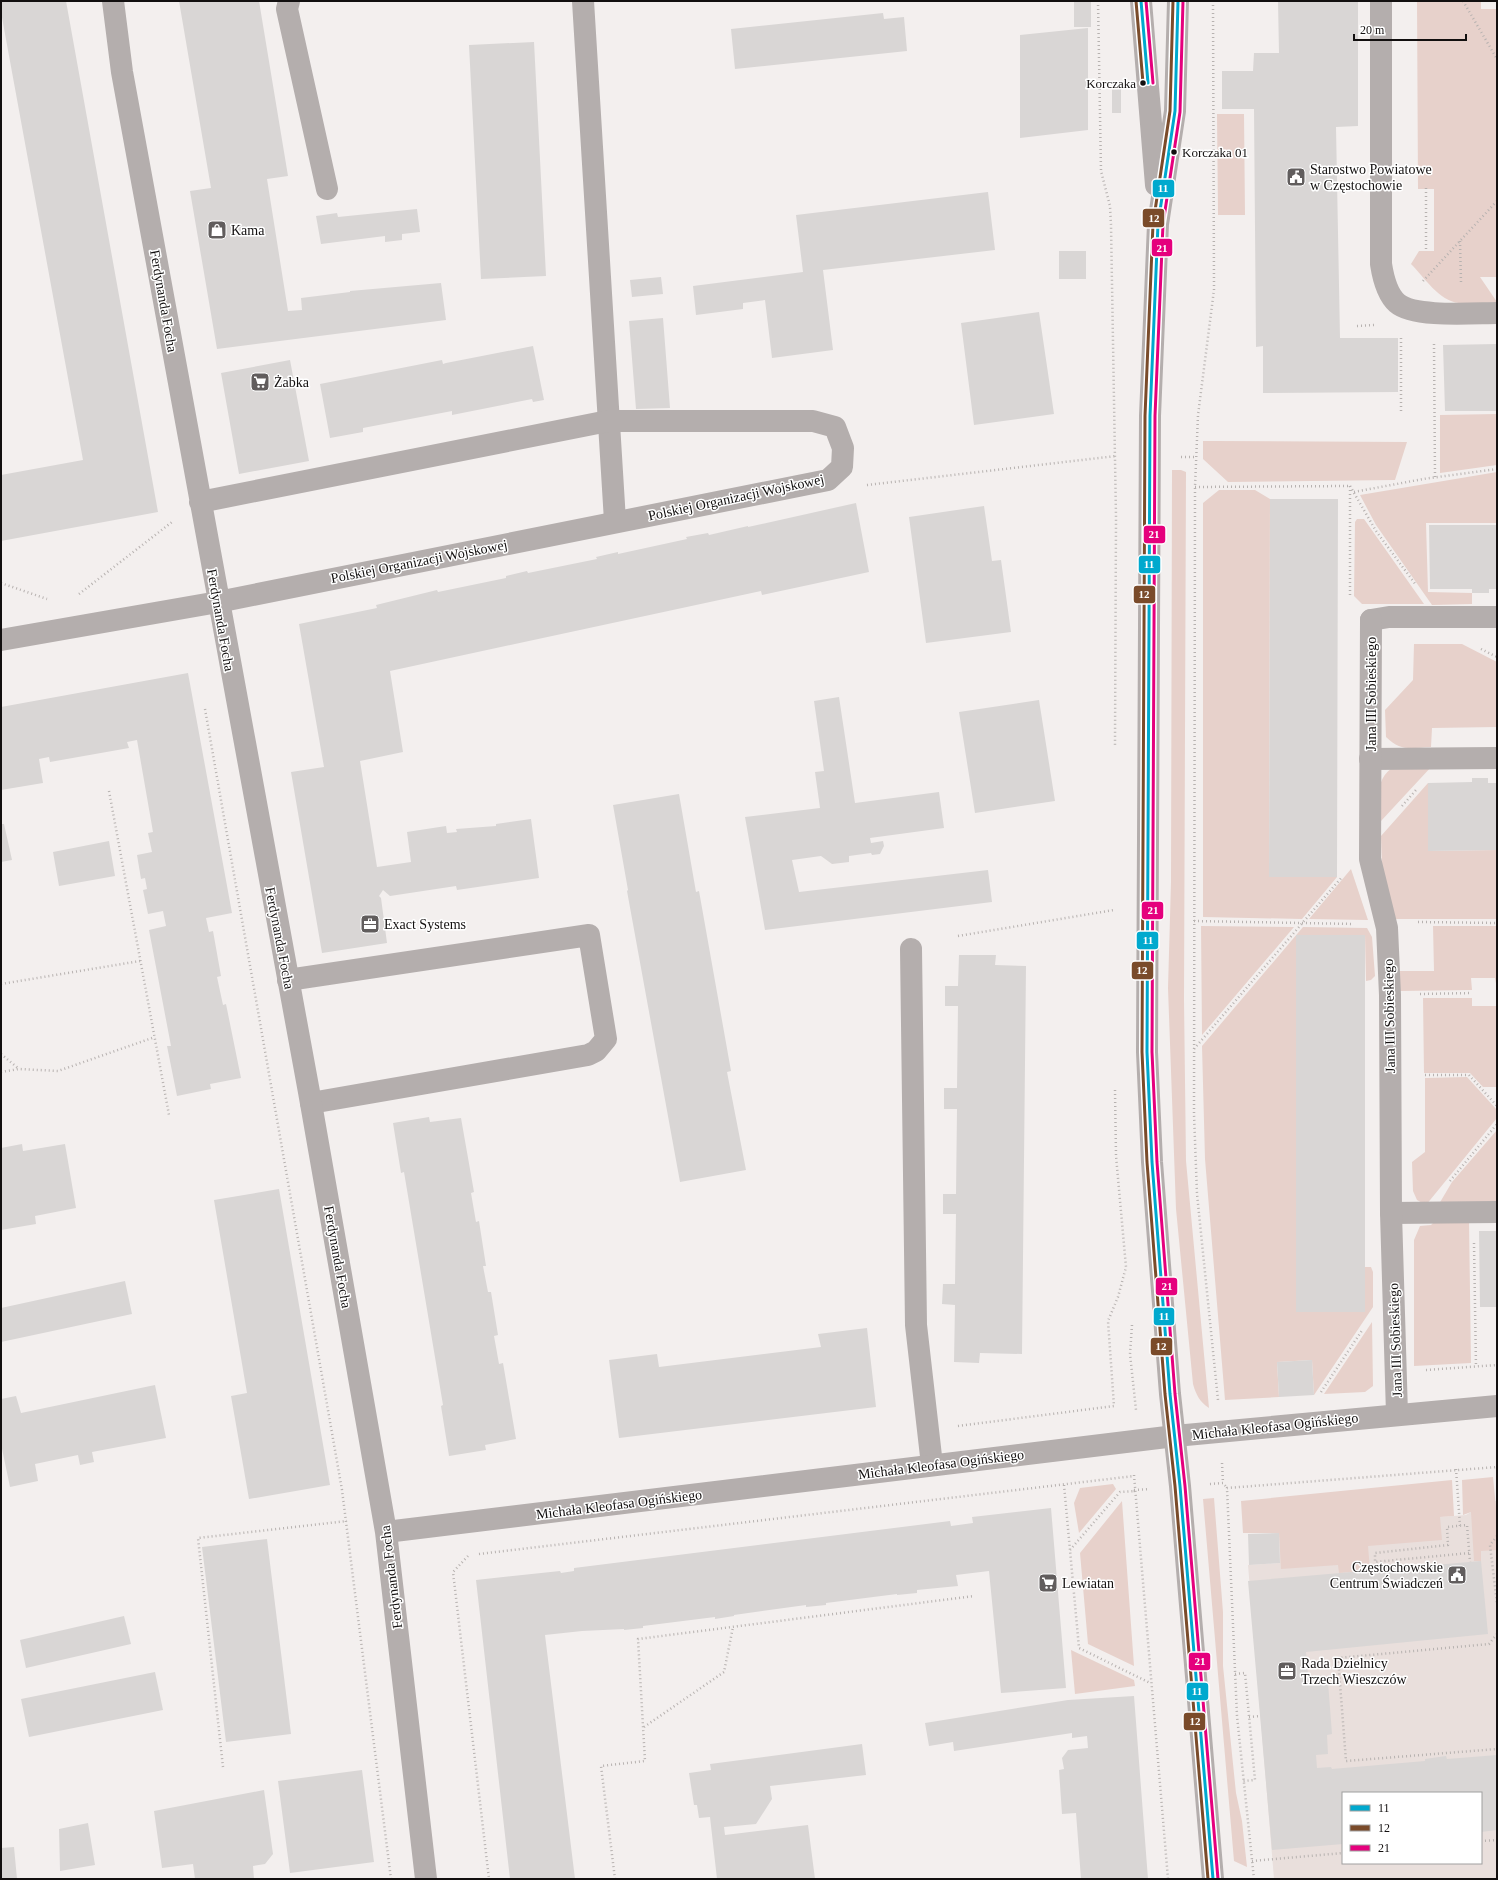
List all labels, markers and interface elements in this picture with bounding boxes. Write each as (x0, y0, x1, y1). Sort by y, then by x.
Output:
scale bar (1354, 16, 1466, 42)
text: 20 m (1360, 23, 1385, 37)
place label: Korczaka (1086, 76, 1136, 91)
marker: Korczaka (1138, 78, 1148, 88)
place label: Korczaka 01 (1182, 145, 1248, 160)
marker: Korczaka 01 (1169, 147, 1179, 157)
place label: Starostwo Powiatowe w Częstochowie (1310, 162, 1432, 193)
public building icon: Starostwo Powiatowe w Częstochowie (1285, 166, 1307, 188)
line badge: 11 (1152, 179, 1175, 198)
text: 11 (1158, 182, 1168, 194)
line badge: 12 (1142, 208, 1165, 228)
text: 12 (1149, 212, 1160, 224)
shop icon: Kama (206, 219, 228, 241)
place label: Kama (231, 223, 265, 238)
line badge: 21 (1151, 238, 1173, 257)
text: 21 (1157, 242, 1168, 254)
street label: Ferdynanda Focha (147, 249, 180, 354)
supermarket icon: Żabka (249, 371, 271, 393)
place label: Żabka (274, 375, 310, 390)
street label: Polskiej Organizacji Wojskowej (647, 471, 825, 523)
line badge: 21 (1143, 525, 1166, 544)
text: 21 (1149, 528, 1160, 540)
street label: Polskiej Organizacji Wojskowej (330, 537, 509, 586)
line badge: 11 (1138, 555, 1161, 574)
text: 11 (1144, 558, 1154, 570)
street label: Ferdynanda Focha (204, 568, 237, 673)
line badge: 12 (1133, 585, 1156, 604)
text: 12 (1139, 588, 1150, 600)
street label: Jana III Sobieskiego (1364, 637, 1379, 751)
street label: Ferdynanda Focha (262, 886, 297, 991)
line badge: 21 (1141, 901, 1164, 920)
text: 21 (1148, 904, 1159, 916)
office icon: Exact Systems (359, 913, 381, 935)
place label: Exact Systems (384, 917, 466, 932)
line badge: 11 (1136, 931, 1159, 950)
text: 11 (1143, 934, 1153, 946)
street label: Jana III Sobieskiego (1381, 959, 1398, 1073)
line badge: 12 (1131, 961, 1154, 980)
text: 12 (1137, 964, 1148, 976)
street label: Ferdynanda Focha (321, 1205, 354, 1310)
line badge: 21 (1155, 1277, 1178, 1296)
text: 21 (1162, 1280, 1173, 1292)
street label: Jana III Sobieskiego (1386, 1283, 1405, 1397)
line badge: 11 (1153, 1307, 1175, 1326)
text: 11 (1159, 1310, 1169, 1322)
line badge: 12 (1150, 1337, 1173, 1356)
text: 12 (1156, 1340, 1167, 1352)
street label: Michała Kleofasa Ogińskiego (1191, 1410, 1359, 1443)
street label: Michała Kleofasa Ogińskiego (857, 1447, 1025, 1482)
street label: Michała Kleofasa Ogińskiego (535, 1487, 703, 1522)
street label: Ferdynanda Focha (378, 1524, 405, 1629)
place label: Częstochowskie Centrum Świadczeń (1330, 1560, 1443, 1591)
public building icon: Częstochowskie Centrum Świadczeń (1446, 1564, 1468, 1586)
supermarket icon: Lewiatan (1037, 1572, 1059, 1594)
place label: Lewiatan (1062, 1576, 1114, 1591)
line badge: 21 (1188, 1652, 1211, 1671)
text: 21 (1195, 1655, 1206, 1667)
place label: Rada Dzielnicy Trzech Wieszczów (1301, 1656, 1407, 1687)
office icon: Rada Dzielnicy Trzech Wieszczów (1276, 1660, 1298, 1682)
line badge: 11 (1186, 1682, 1209, 1701)
text: 11 (1192, 1685, 1202, 1697)
line badge: 12 (1183, 1712, 1206, 1731)
text: 12 (1190, 1715, 1201, 1727)
legend (1342, 1792, 1482, 1864)
text: 11 (1378, 1801, 1390, 1815)
text: 12 (1378, 1821, 1390, 1835)
text: 21 (1378, 1841, 1390, 1855)

